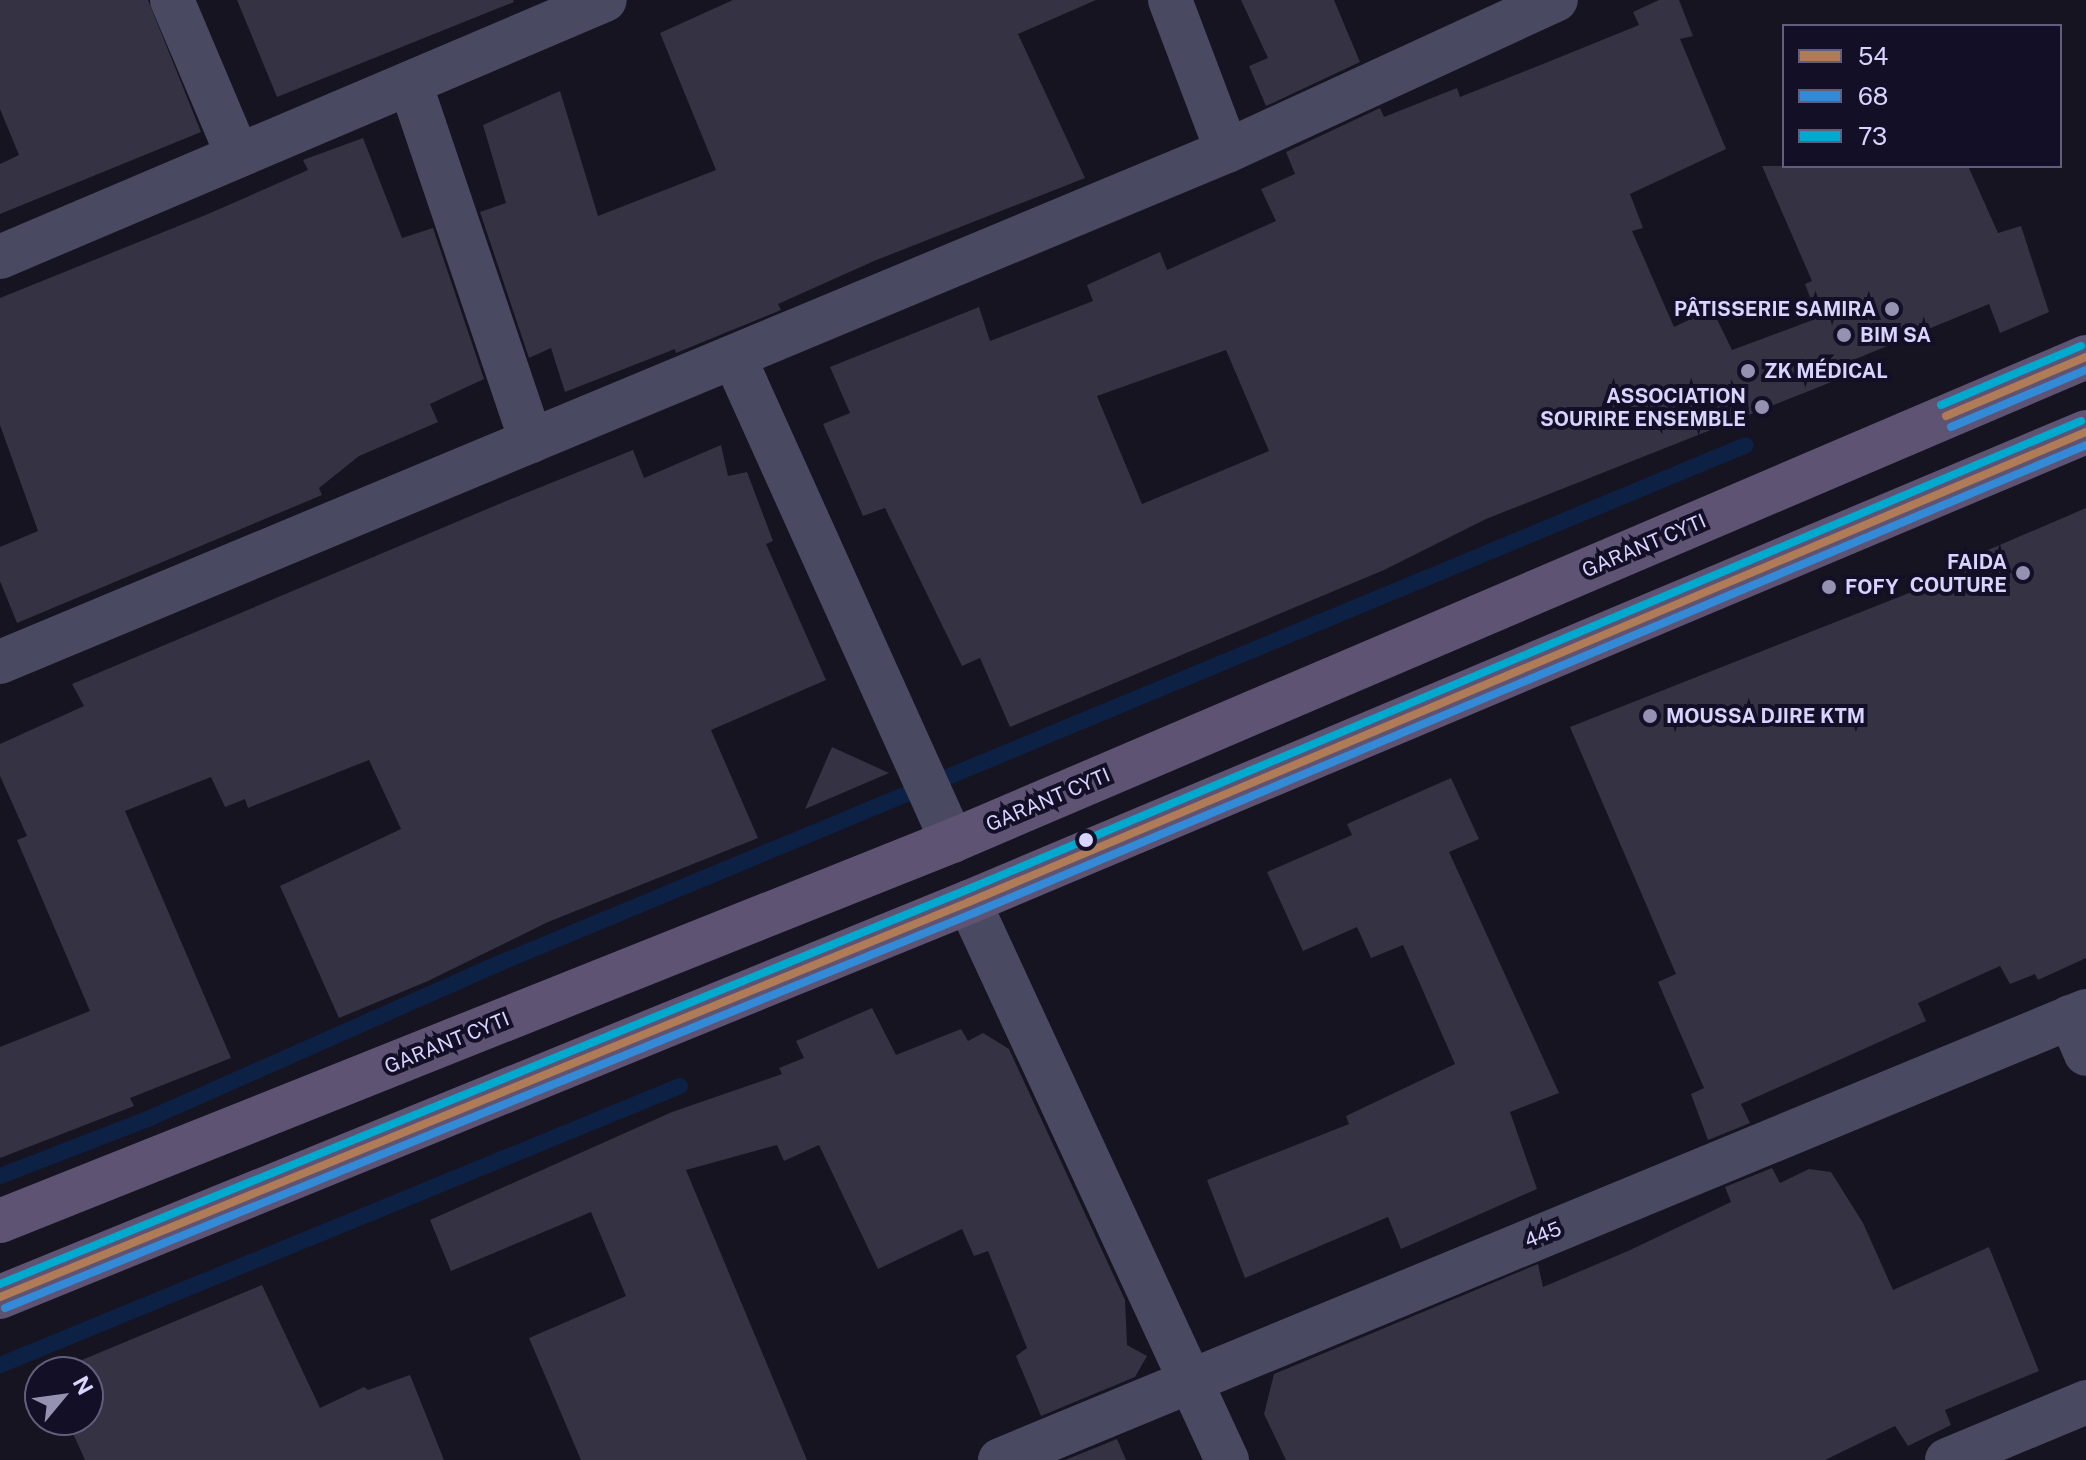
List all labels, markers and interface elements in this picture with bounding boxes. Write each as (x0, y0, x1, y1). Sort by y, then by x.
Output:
legend (1782, 24, 2062, 168)
text: 54 (1858, 42, 1888, 70)
text: 68 (1858, 82, 1888, 110)
text: 73 (1858, 122, 1887, 150)
place label: PÂTISSERIE SAMIRA (1674, 297, 1876, 321)
marker: PÂTISSERIE SAMIRA (1883, 300, 1901, 318)
place label: BIM SA (1860, 323, 1931, 347)
marker: BIM SA (1835, 326, 1853, 344)
place label: ZK MÉDICAL (1764, 359, 1888, 383)
marker: ZK MÉDICAL (1739, 362, 1757, 380)
place label: ASSOCIATION SOURIRE ENSEMBLE (1540, 384, 1746, 431)
marker: ASSOCIATION SOURIRE ENSEMBLE (1753, 398, 1771, 416)
street label: GARANT CYTI (1578, 509, 1710, 583)
place label: FAIDA COUTURE (1910, 550, 2007, 597)
marker: FAIDA COUTURE (2014, 564, 2032, 582)
place label: FOFY (1845, 575, 1899, 599)
marker: FOFY (1820, 578, 1838, 596)
place label: MOUSSA DJIRE KTM (1666, 704, 1865, 728)
marker: MOUSSA DJIRE KTM (1641, 707, 1659, 725)
street label: GARANT CYTI (982, 763, 1114, 837)
unlabelled marker (1078, 832, 1094, 848)
street label: GARANT CYTI (381, 1007, 513, 1079)
street label: 445 (1521, 1217, 1565, 1253)
north arrow (24, 1356, 104, 1436)
text: N (68, 1372, 99, 1399)

